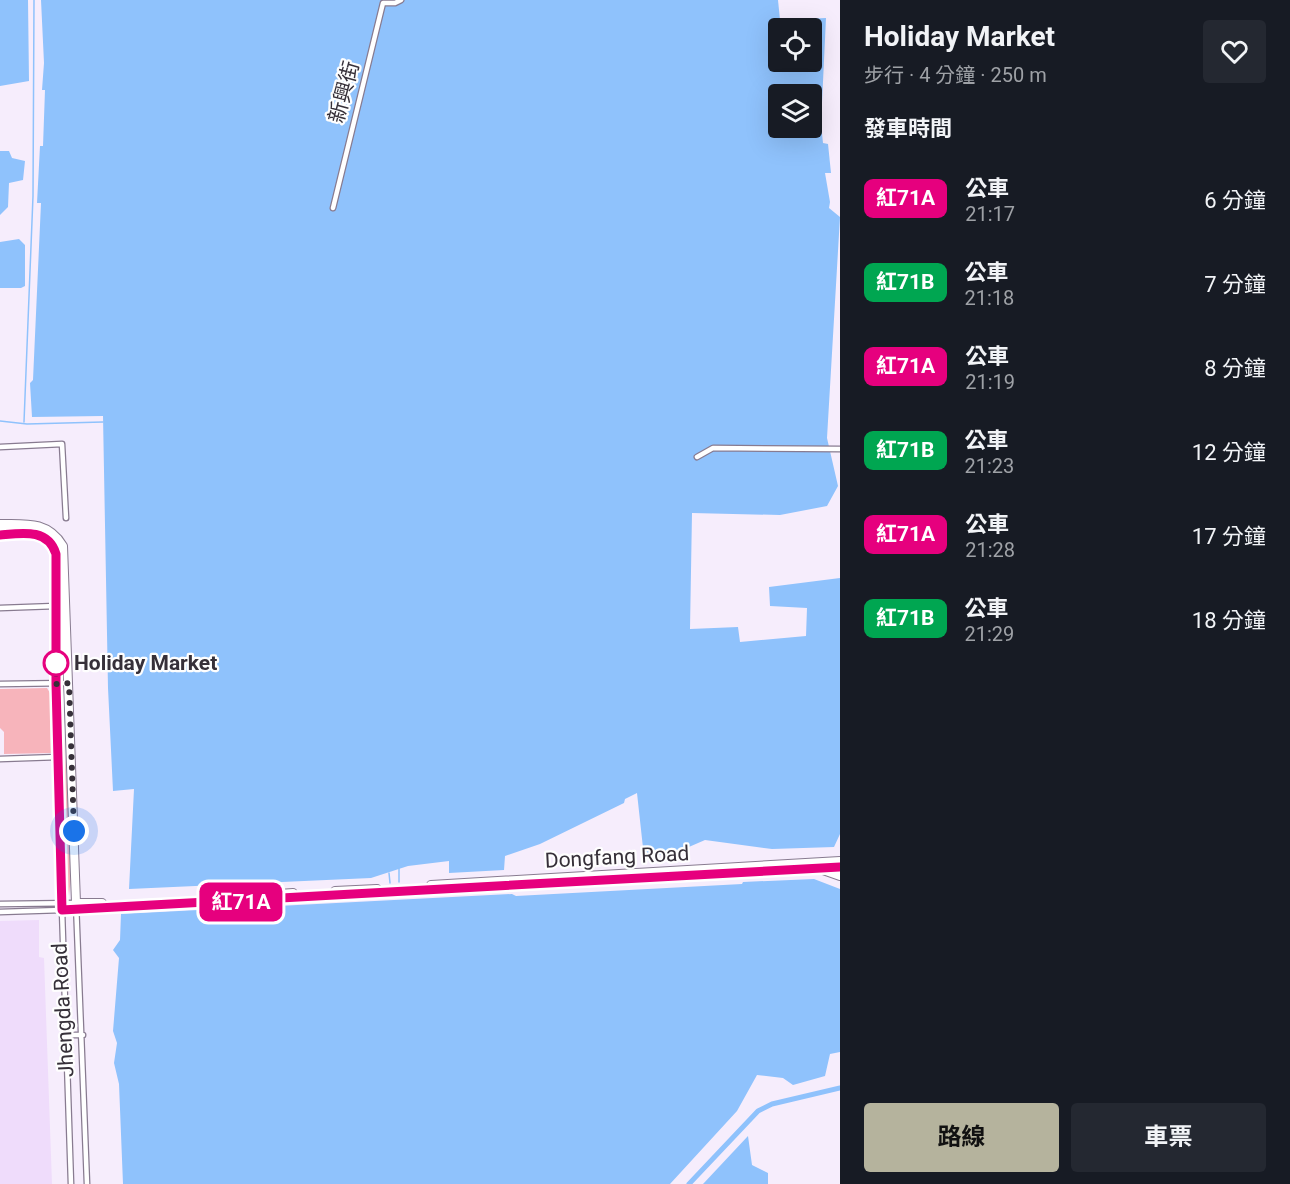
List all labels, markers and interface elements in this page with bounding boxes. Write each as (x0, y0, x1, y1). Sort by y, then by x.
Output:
map controls (768, 18, 822, 138)
button: locate (768, 18, 822, 72)
text: Holiday Market (864, 20, 1055, 53)
button: heart (1203, 20, 1266, 83)
street label: 新興街 (324, 58, 364, 126)
text: 步行 · 4 分鐘 · 250 m (864, 63, 1047, 87)
button: layers (768, 84, 822, 138)
text: 發車時間 (864, 116, 952, 141)
text: 公車 (965, 176, 1009, 201)
text: 紅71A (876, 186, 935, 210)
text: 6 分鐘 (1204, 188, 1266, 213)
text: 21:17 (965, 202, 1015, 226)
text: 公車 (965, 260, 1009, 285)
text: 紅71B (876, 270, 935, 294)
text: 7 分鐘 (1204, 272, 1266, 297)
text: 21:18 (965, 286, 1014, 310)
text: 公車 (965, 344, 1009, 369)
text: 紅71A (876, 354, 935, 378)
text: 8 分鐘 (1204, 356, 1266, 381)
text: 21:19 (965, 370, 1015, 394)
text: 公車 (965, 428, 1009, 453)
text: 紅71B (876, 438, 935, 462)
text: 12 分鐘 (1192, 440, 1266, 465)
text: 21:23 (965, 454, 1014, 478)
text: 公車 (965, 512, 1009, 537)
text: 紅71A (876, 522, 935, 546)
text: 17 分鐘 (1192, 524, 1266, 549)
text: 21:28 (965, 538, 1015, 562)
text: 公車 (965, 596, 1009, 621)
text: 紅71B (876, 606, 935, 630)
text: 18 分鐘 (1192, 608, 1266, 633)
text: 21:29 (965, 622, 1014, 646)
marker: Holiday Market (43, 650, 69, 676)
place label: Holiday Market (74, 651, 217, 675)
your location (59, 816, 89, 846)
street label: Dongfang Road (544, 841, 690, 873)
line badge: 紅71A (199, 882, 283, 922)
text: 紅71A (211, 890, 271, 914)
street label: Jhengda Road (48, 942, 78, 1078)
button: 路線 (864, 1103, 1059, 1172)
button: 車票 (1071, 1103, 1266, 1172)

